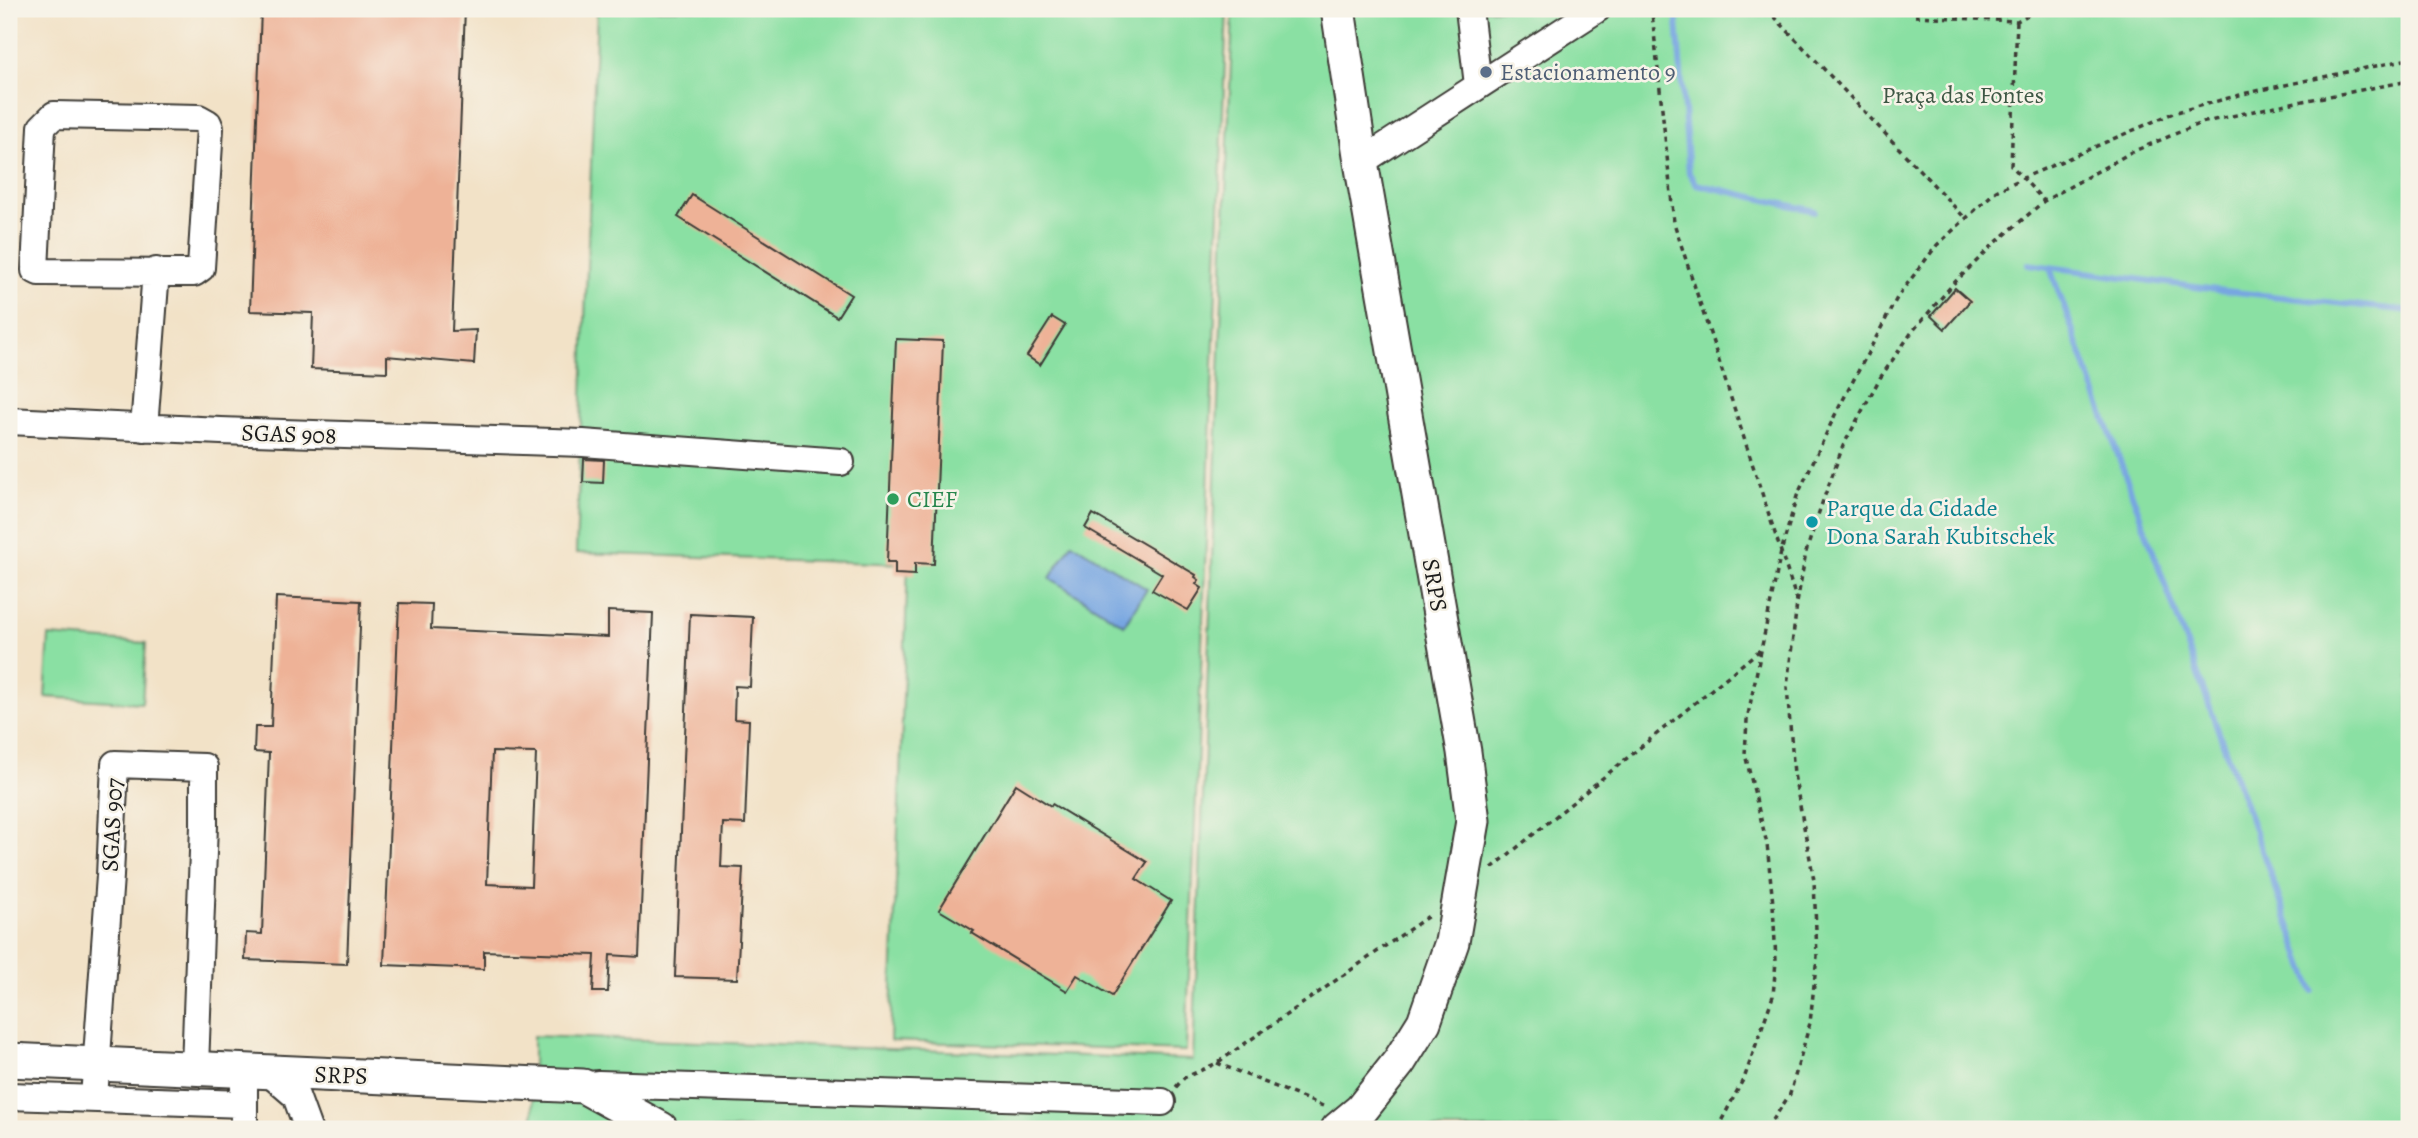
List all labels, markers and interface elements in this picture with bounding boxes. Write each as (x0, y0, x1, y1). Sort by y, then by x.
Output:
place label: Estacionamento 9 (1500, 56, 1676, 88)
marker: Estacionamento 9 (1478, 64, 1494, 80)
park label: Praça das Fontes (1882, 79, 2044, 111)
street label: SGAS 908 (241, 416, 337, 452)
place label: CIEF (907, 483, 957, 515)
marker: CIEF (885, 491, 901, 507)
place label: Parque da Cidade Dona Sarah Kubitschek (1826, 492, 2055, 552)
marker: Parque da Cidade Dona Sarah Kubitschek (1804, 514, 1820, 530)
street label: SRPS (1415, 556, 1455, 614)
street label: SGAS 907 (94, 776, 130, 873)
street label: SRPS (314, 1058, 368, 1092)

